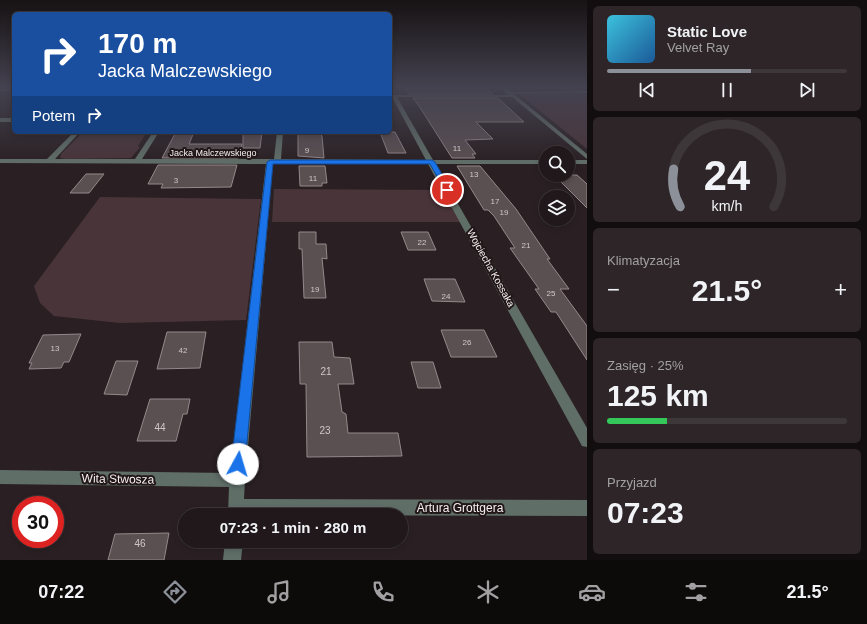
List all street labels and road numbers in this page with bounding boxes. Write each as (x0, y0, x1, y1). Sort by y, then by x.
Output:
street label: Jacka Malczewskiego (169, 148, 257, 158)
street label: Wojciecha Kossaka (465, 227, 517, 309)
street label: Wita Stwosza (82, 471, 155, 487)
street label: Artura Grottgera (417, 501, 504, 515)

